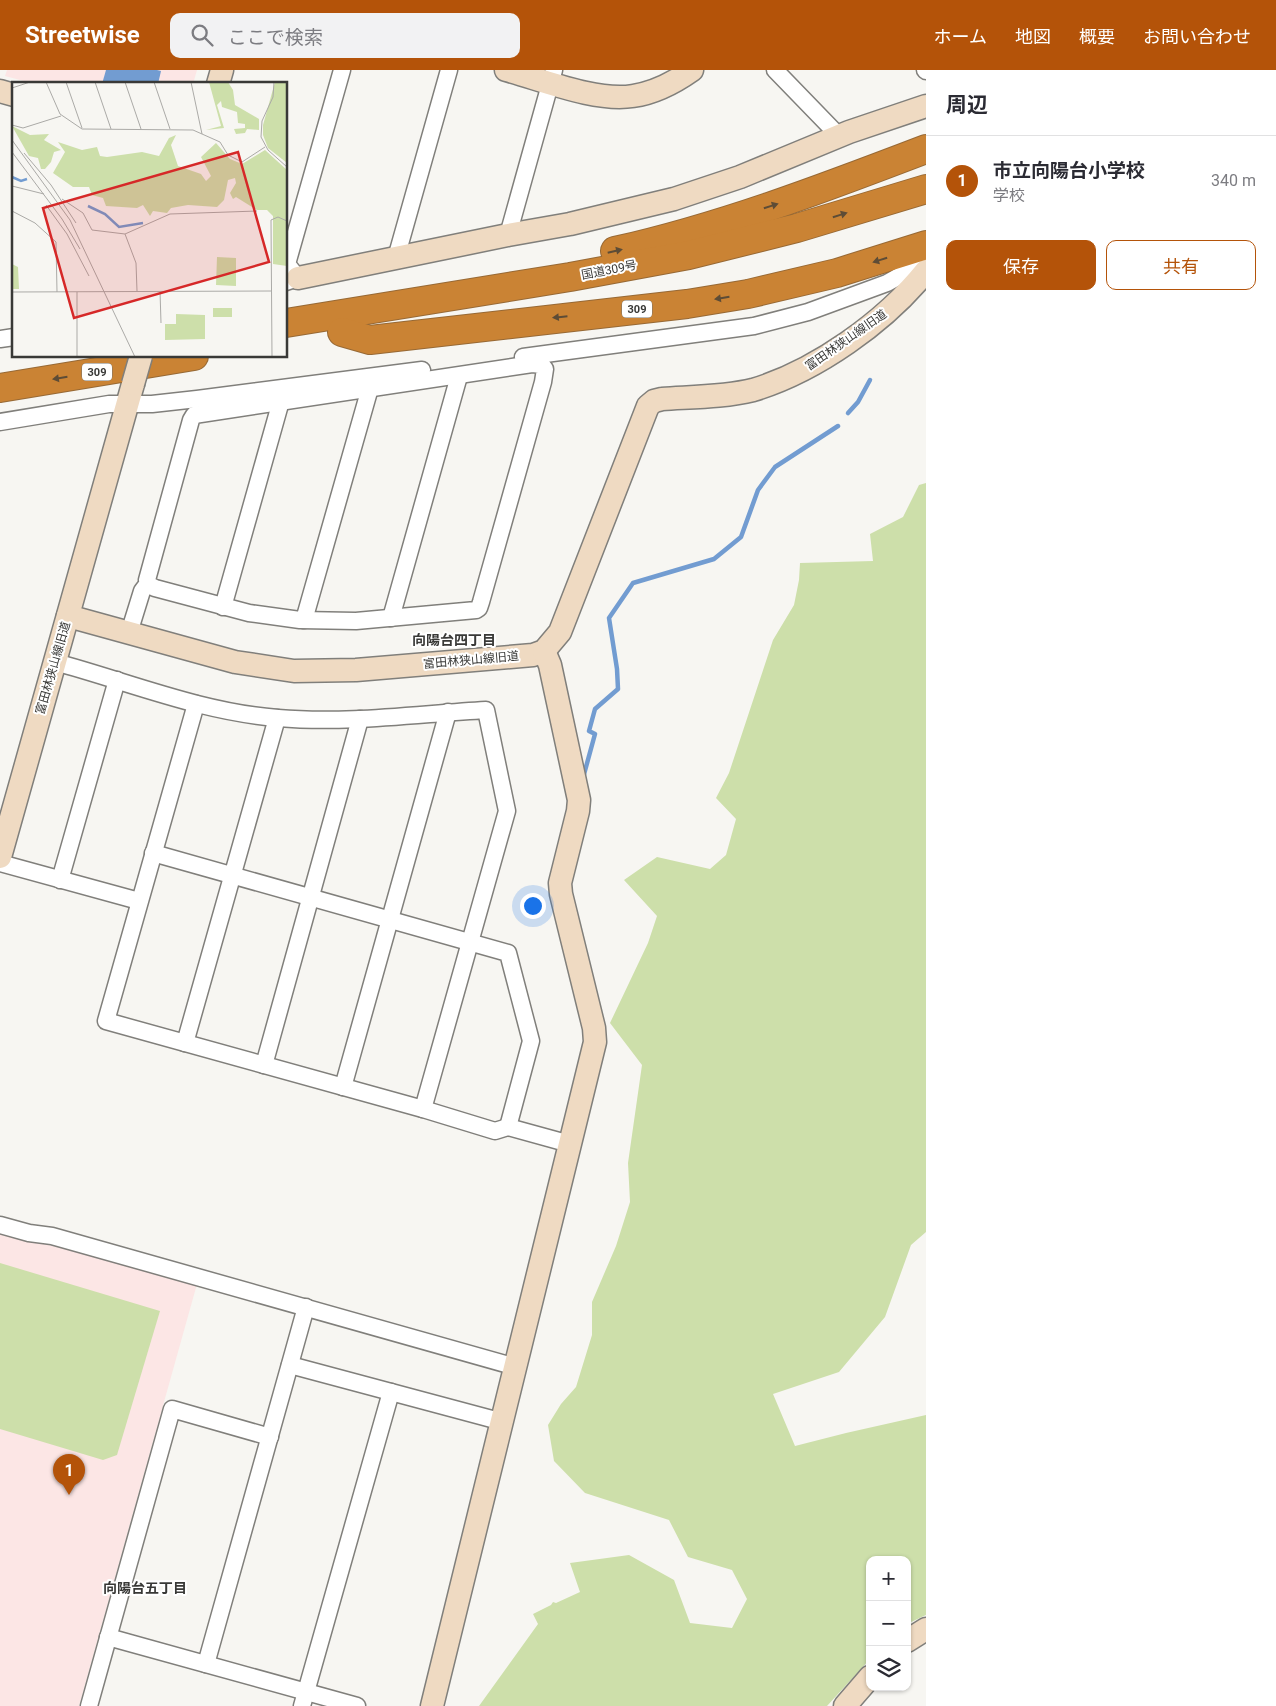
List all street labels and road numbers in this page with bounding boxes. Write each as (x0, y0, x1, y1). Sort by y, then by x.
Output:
street label: 国道309号 (580, 258, 638, 282)
road number: 309 (622, 300, 652, 318)
street label: 富田林狭山線旧道 (803, 307, 889, 373)
road number: 309 (82, 364, 112, 380)
street label: 富田林狭山線旧道 (33, 620, 73, 716)
street label: 富田林狭山線旧道 (423, 649, 519, 671)

